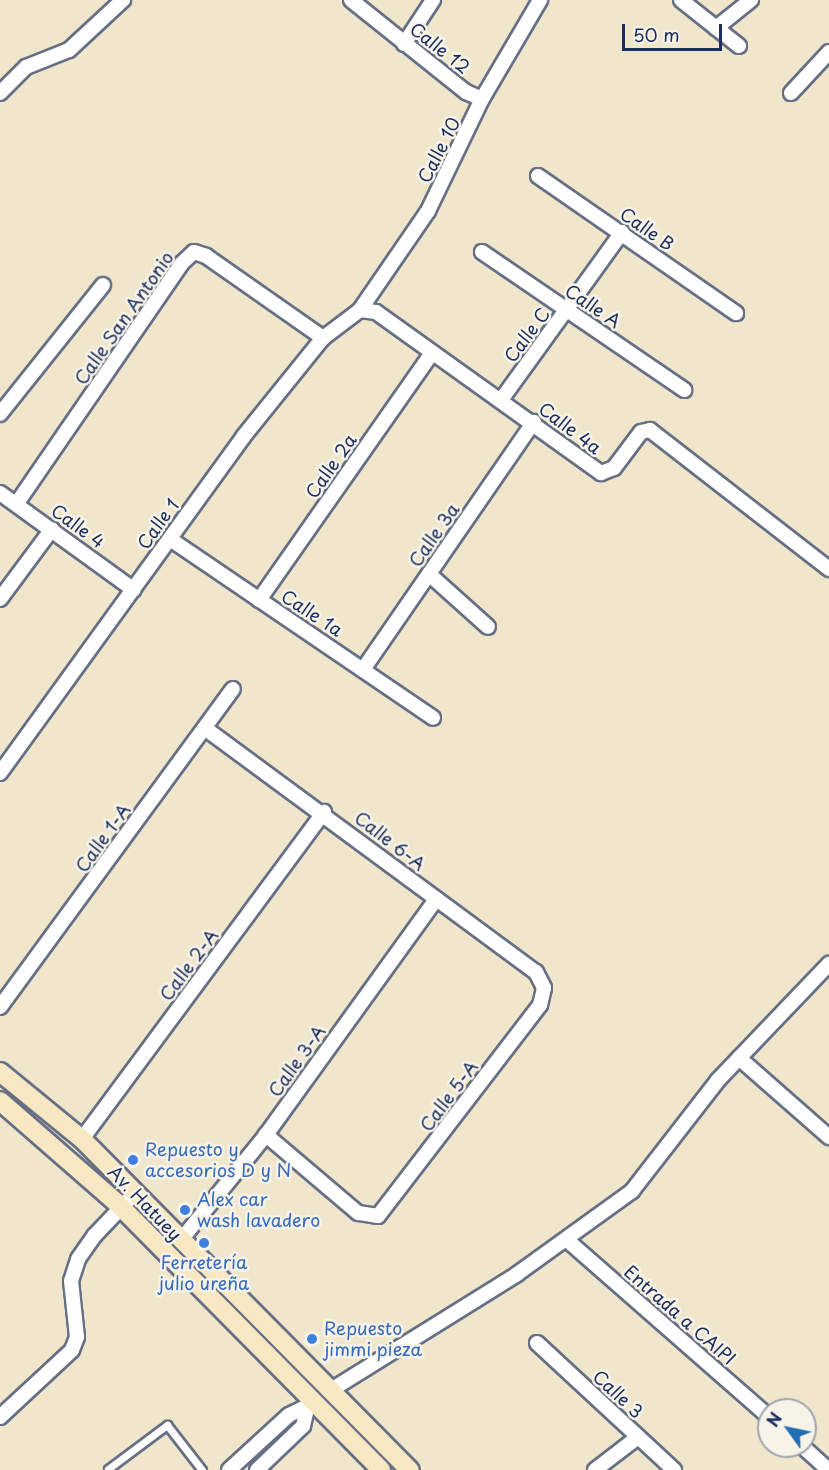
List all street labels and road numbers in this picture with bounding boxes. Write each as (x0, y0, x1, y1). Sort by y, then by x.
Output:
street label: Calle 12 (406, 18, 474, 78)
street label: Calle 10 (413, 114, 465, 186)
street label: Calle B (616, 202, 678, 256)
street label: Calle San Antonio (70, 247, 178, 389)
street label: Calle A (561, 279, 625, 333)
street label: Calle C (499, 303, 555, 367)
street label: Calle 4a (534, 397, 606, 459)
street label: Calle 2a (301, 430, 361, 502)
street label: Calle 1 (132, 494, 184, 554)
street label: Calle 4 (47, 499, 109, 553)
street label: Calle 3a (404, 499, 464, 571)
street label: Calle 1a (277, 585, 347, 641)
street label: Calle 1-A (71, 799, 135, 877)
street label: Calle 6-A (350, 806, 430, 876)
street label: Calle 2-A (155, 925, 223, 1005)
street label: Calle 3-A (264, 1021, 330, 1101)
street label: Calle 5-A (415, 1056, 483, 1136)
street label: Av. Hatuey (104, 1161, 186, 1245)
street label: Entrada a CAIPI (620, 1261, 740, 1369)
street label: Calle 3 (588, 1365, 648, 1423)

